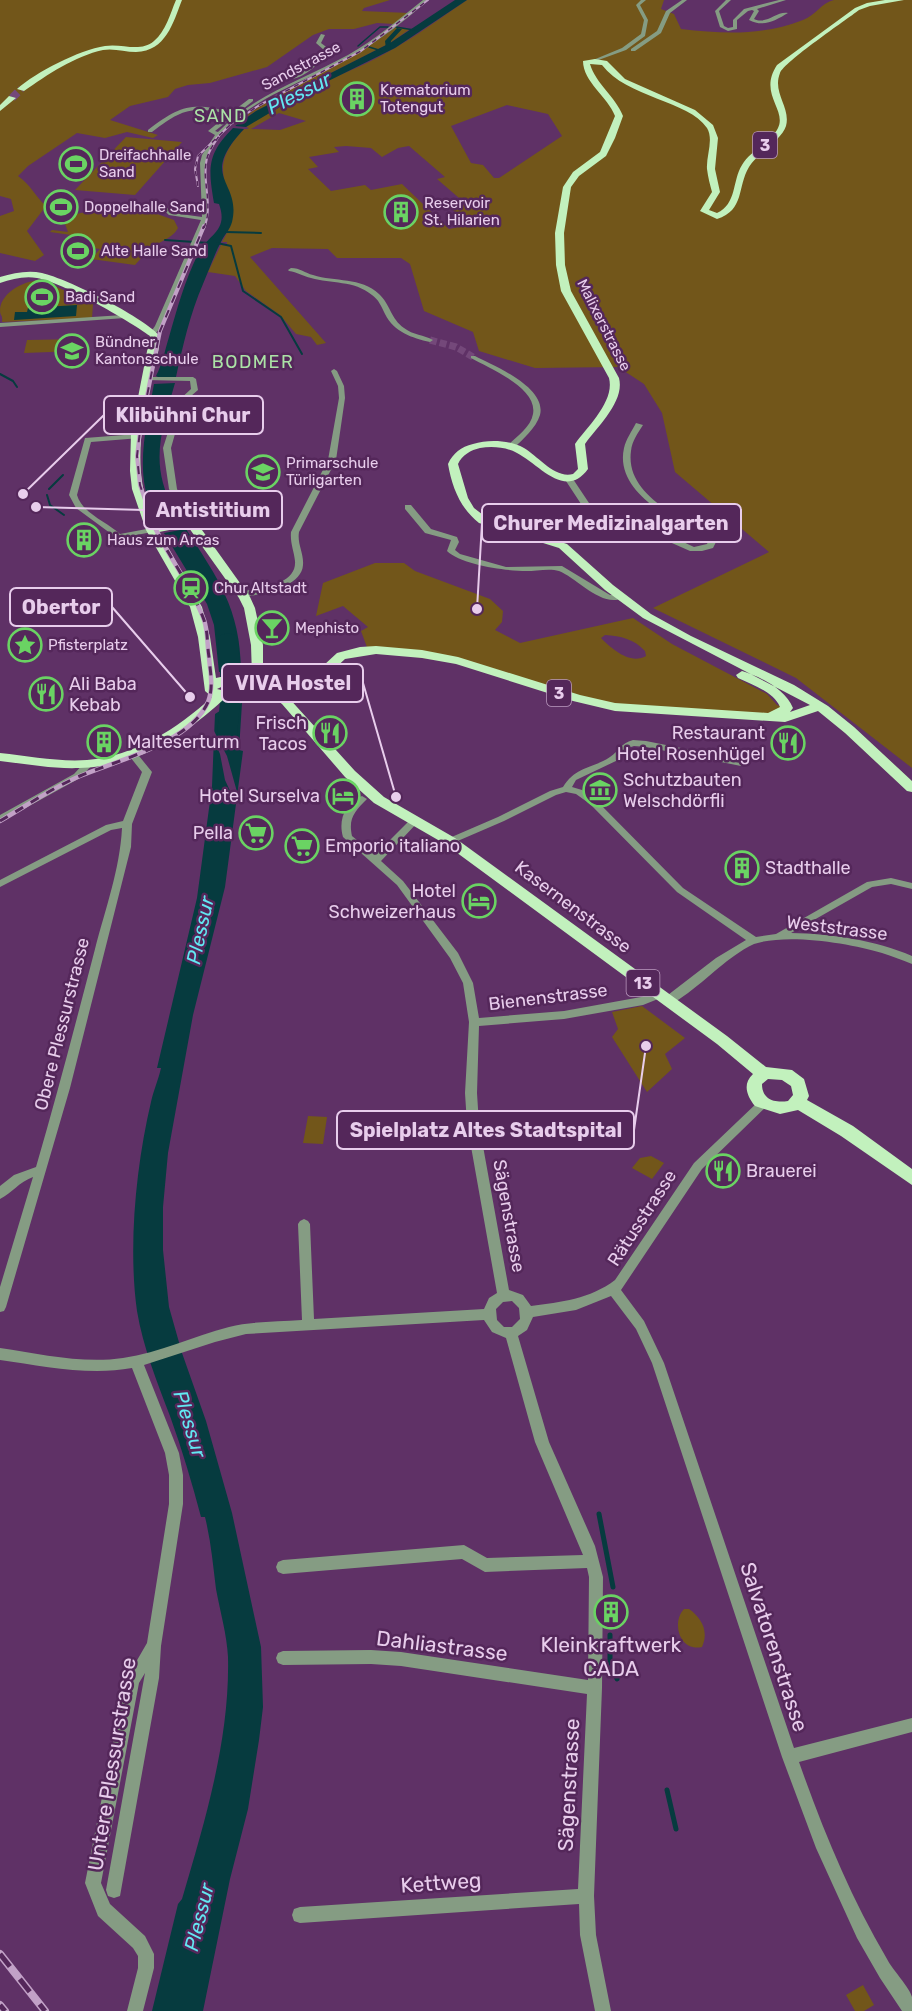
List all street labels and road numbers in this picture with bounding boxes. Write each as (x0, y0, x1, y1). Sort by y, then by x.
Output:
street label: Sandstrasse (259, 38, 343, 94)
road number: 3 (753, 132, 777, 158)
street label: Malixerstrasse (573, 276, 635, 374)
road number: 3 (547, 680, 571, 706)
street label: Kasernenstrasse (511, 856, 635, 958)
street label: Weststrasse (785, 911, 889, 945)
street label: Obere Plessurstrasse (30, 935, 94, 1113)
road number: 13 (626, 970, 660, 996)
street label: Bienenstrasse (487, 979, 609, 1015)
street label: Sägenstrasse (488, 1158, 530, 1274)
street label: Rätusstrasse (603, 1166, 681, 1270)
street label: Salvatorenstrasse (735, 1559, 814, 1735)
street label: Dahliastrasse (375, 1625, 509, 1666)
street label: Untere Plessurstrasse (82, 1655, 141, 1872)
street label: Sägenstrasse (553, 1718, 584, 1852)
street label: Kettweg (400, 1867, 482, 1898)

